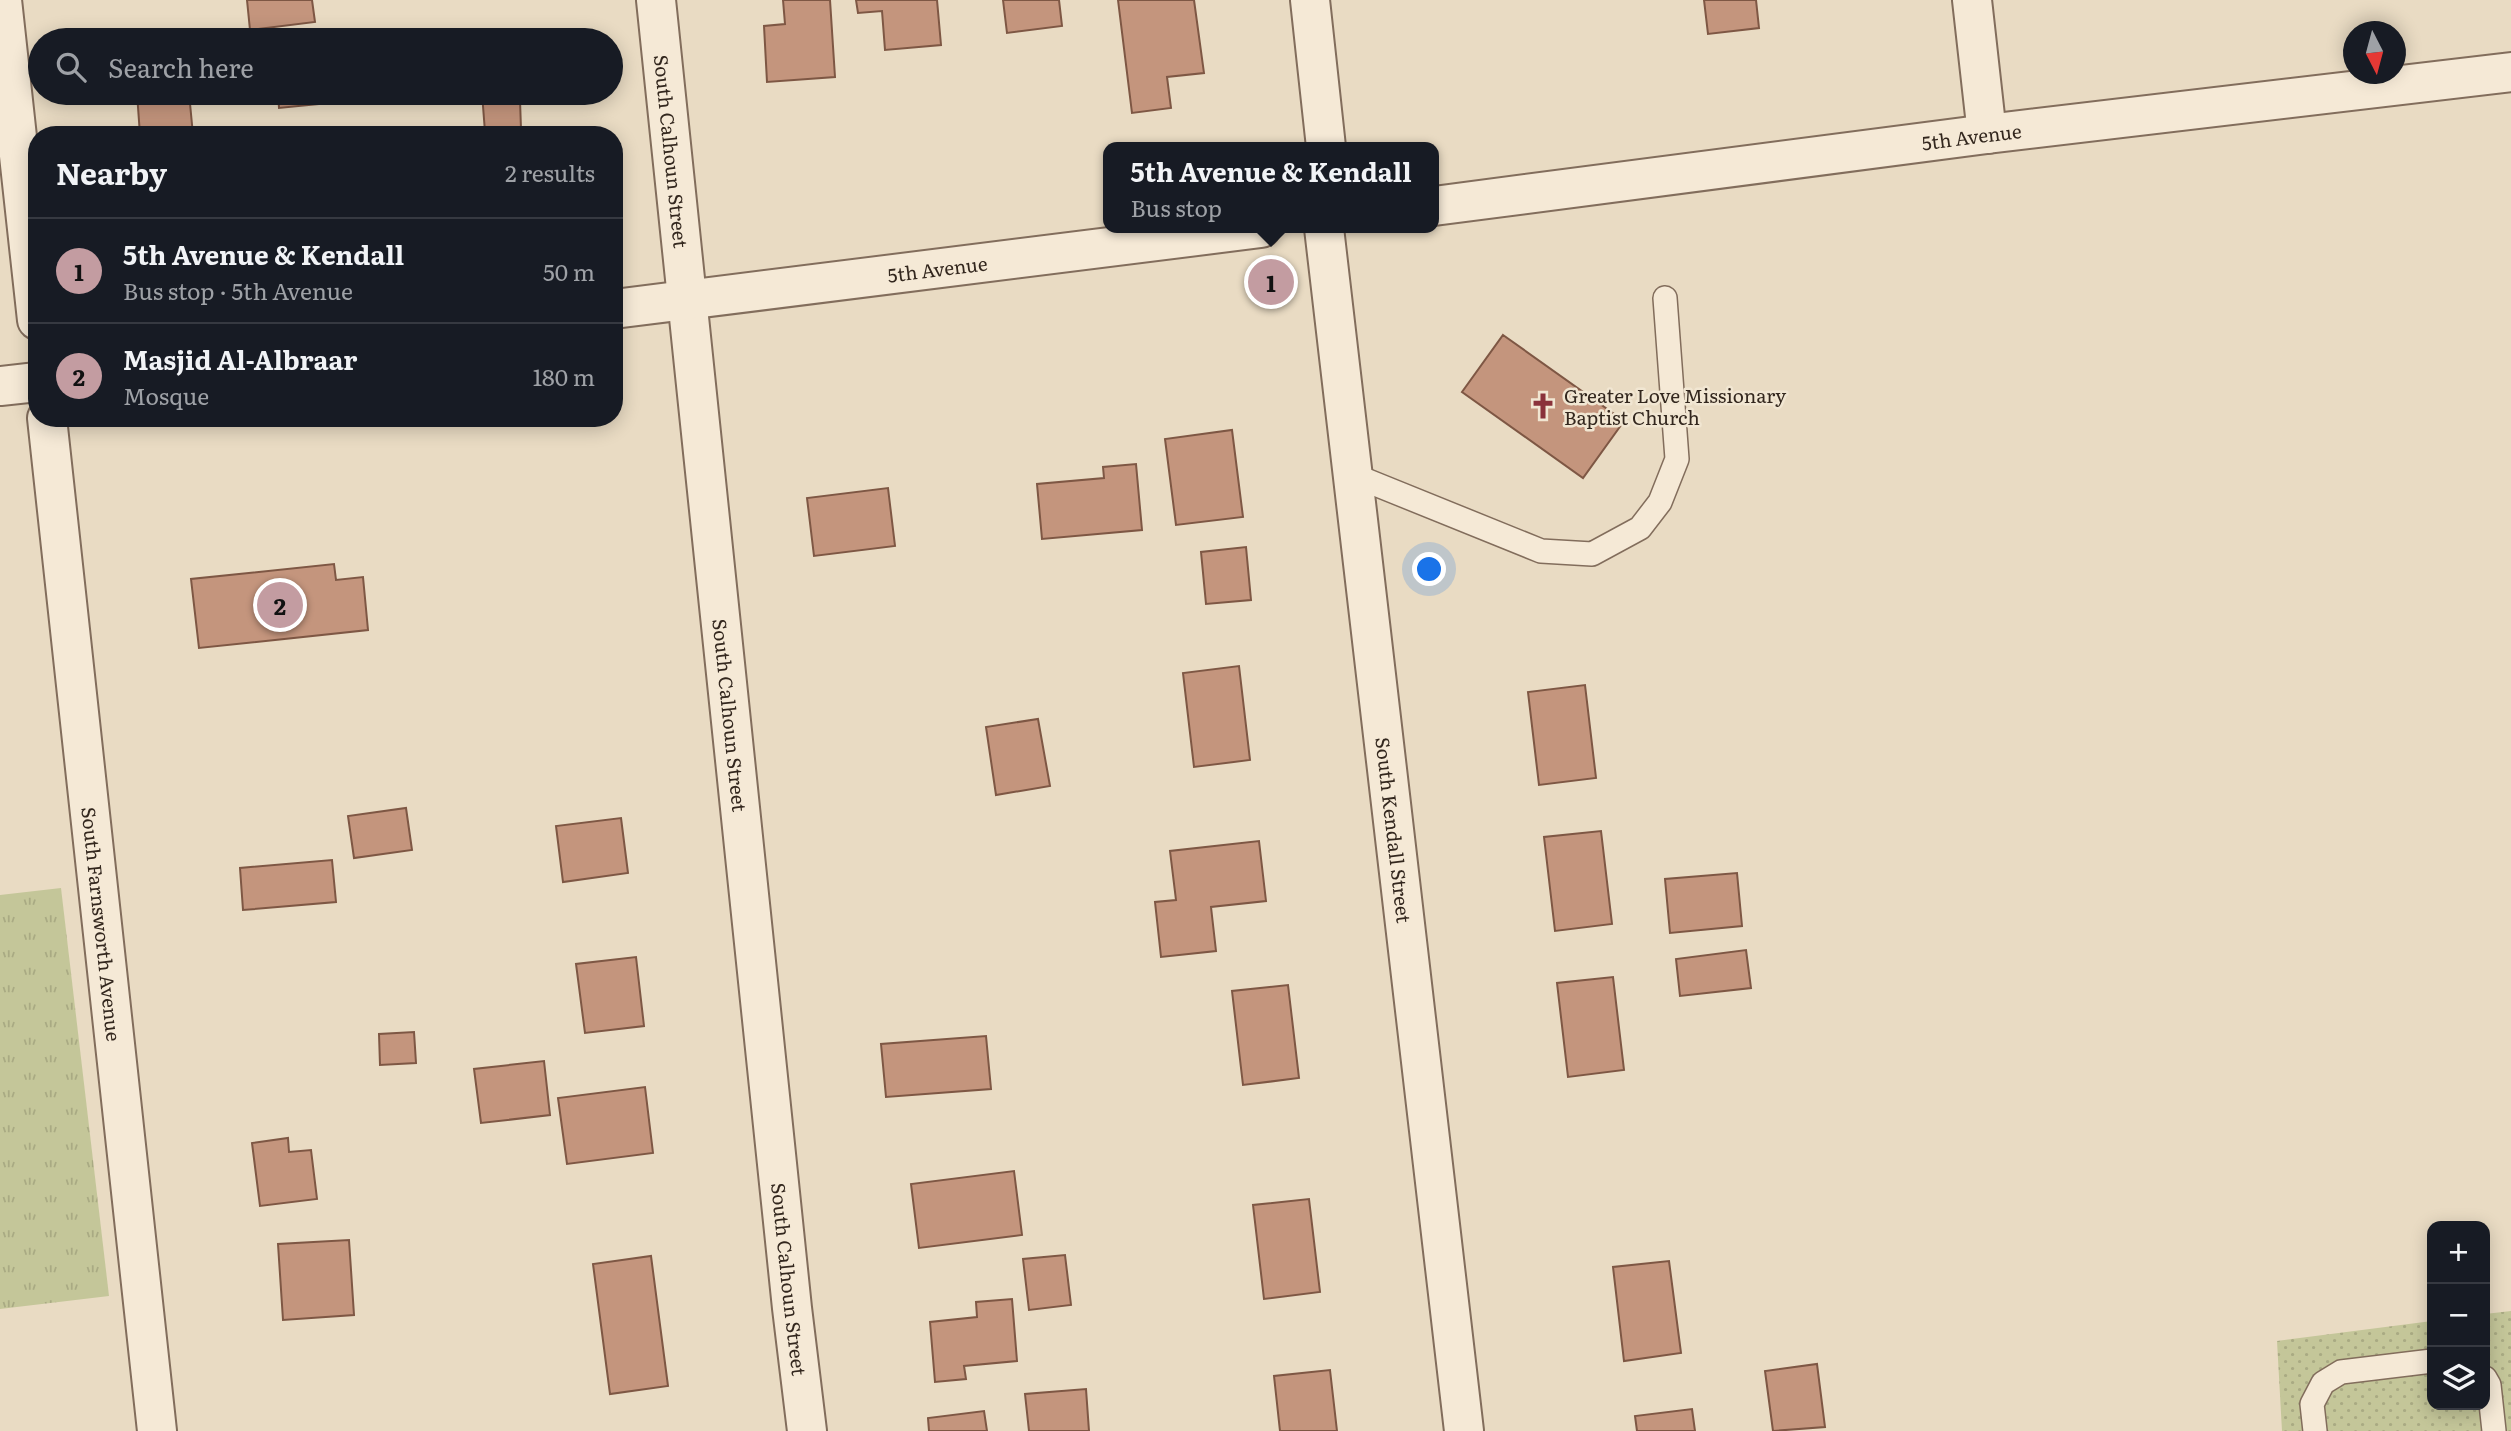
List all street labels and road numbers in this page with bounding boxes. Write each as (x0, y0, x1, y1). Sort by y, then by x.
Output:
street label: South Calhoun Street (648, 53, 696, 249)
street label: 5th Avenue (1920, 116, 2023, 156)
street label: 5th Avenue (886, 248, 989, 289)
street label: South Calhoun Street (706, 617, 754, 813)
street label: South Kendall Street (1369, 735, 1419, 925)
street label: South Farnsworth Avenue (75, 805, 129, 1043)
street label: South Calhoun Street (765, 1181, 814, 1378)

